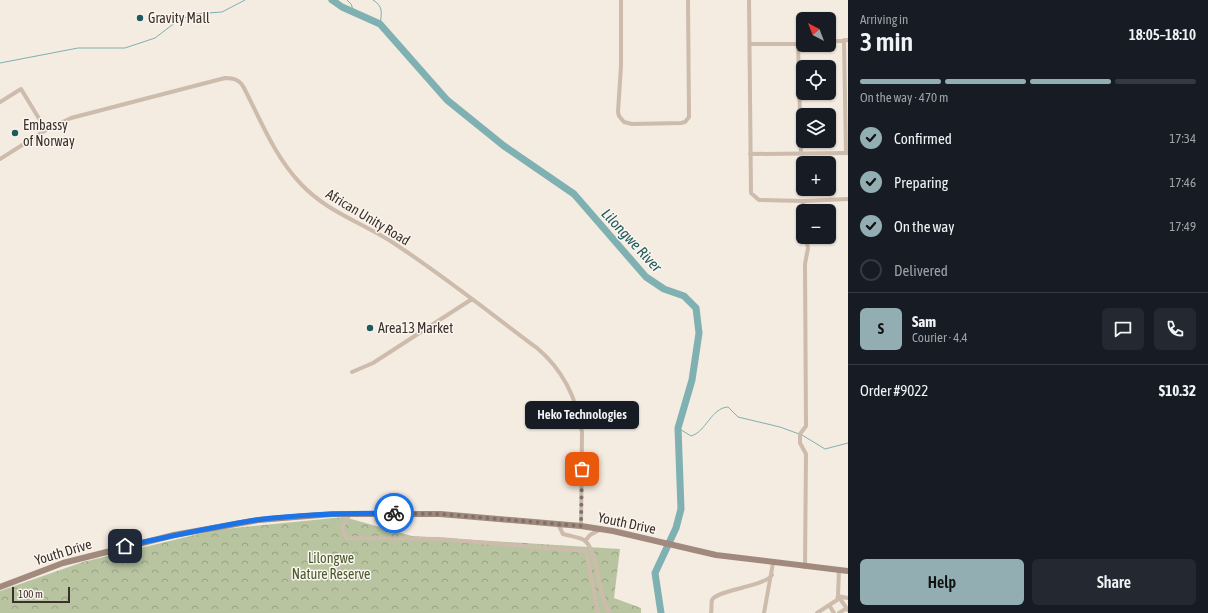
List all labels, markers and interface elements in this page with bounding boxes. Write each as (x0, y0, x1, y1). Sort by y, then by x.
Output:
place label: Gravity Mall (148, 10, 210, 26)
north arrow (796, 12, 836, 52)
map controls (796, 12, 836, 244)
text: Arriving in (860, 12, 908, 27)
marker: Gravity Mall (135, 13, 145, 23)
text: 18:05–18:10 (1129, 26, 1196, 43)
text: 3 min (860, 27, 913, 57)
button: locate (796, 60, 836, 100)
text: On the way · 470 m (860, 90, 948, 105)
button: layers (796, 108, 836, 148)
place label: Embassy of Norway (23, 117, 75, 149)
icon: check (860, 127, 882, 149)
marker: Embassy of Norway (10, 128, 20, 138)
text: Confirmed (894, 130, 952, 147)
text: 17:34 (1169, 131, 1196, 146)
button: + (796, 156, 836, 196)
icon: check (860, 171, 882, 193)
text: Preparing (894, 174, 948, 191)
text: 17:46 (1169, 175, 1196, 190)
street label: African Unity Road (323, 186, 413, 248)
button: − (796, 204, 836, 244)
water label: Lilongwe River (598, 205, 666, 276)
icon: check (860, 215, 882, 237)
text: On the way (894, 218, 955, 235)
text: 17:49 (1169, 219, 1196, 234)
text: Delivered (894, 262, 948, 279)
button: chat (1102, 308, 1144, 350)
button: phone (1154, 308, 1196, 350)
text: Sam (912, 313, 936, 330)
place label: Area13 Market (378, 320, 453, 336)
text: S (878, 320, 884, 337)
marker: Area13 Market (365, 323, 375, 333)
text: Courier · 4.4 (912, 330, 968, 345)
text: Order #9022 (860, 382, 928, 399)
text: $10.32 (1159, 382, 1196, 399)
callout: Heko Technologies (525, 401, 639, 429)
text: Heko Technologies (537, 407, 627, 422)
pin (565, 452, 599, 486)
icon: bag (571, 458, 593, 480)
courier (374, 493, 414, 533)
icon: bike (383, 502, 405, 524)
street label: Youth Drive (597, 509, 657, 537)
pin (108, 529, 142, 563)
icon: home (114, 535, 136, 557)
street label: Youth Drive (33, 536, 93, 568)
park label: Lilongwe Nature Reserve (292, 550, 370, 582)
button: Help (860, 559, 1024, 605)
button: Share (1032, 559, 1196, 605)
scale bar (12, 585, 70, 604)
text: 100 m (18, 588, 43, 600)

